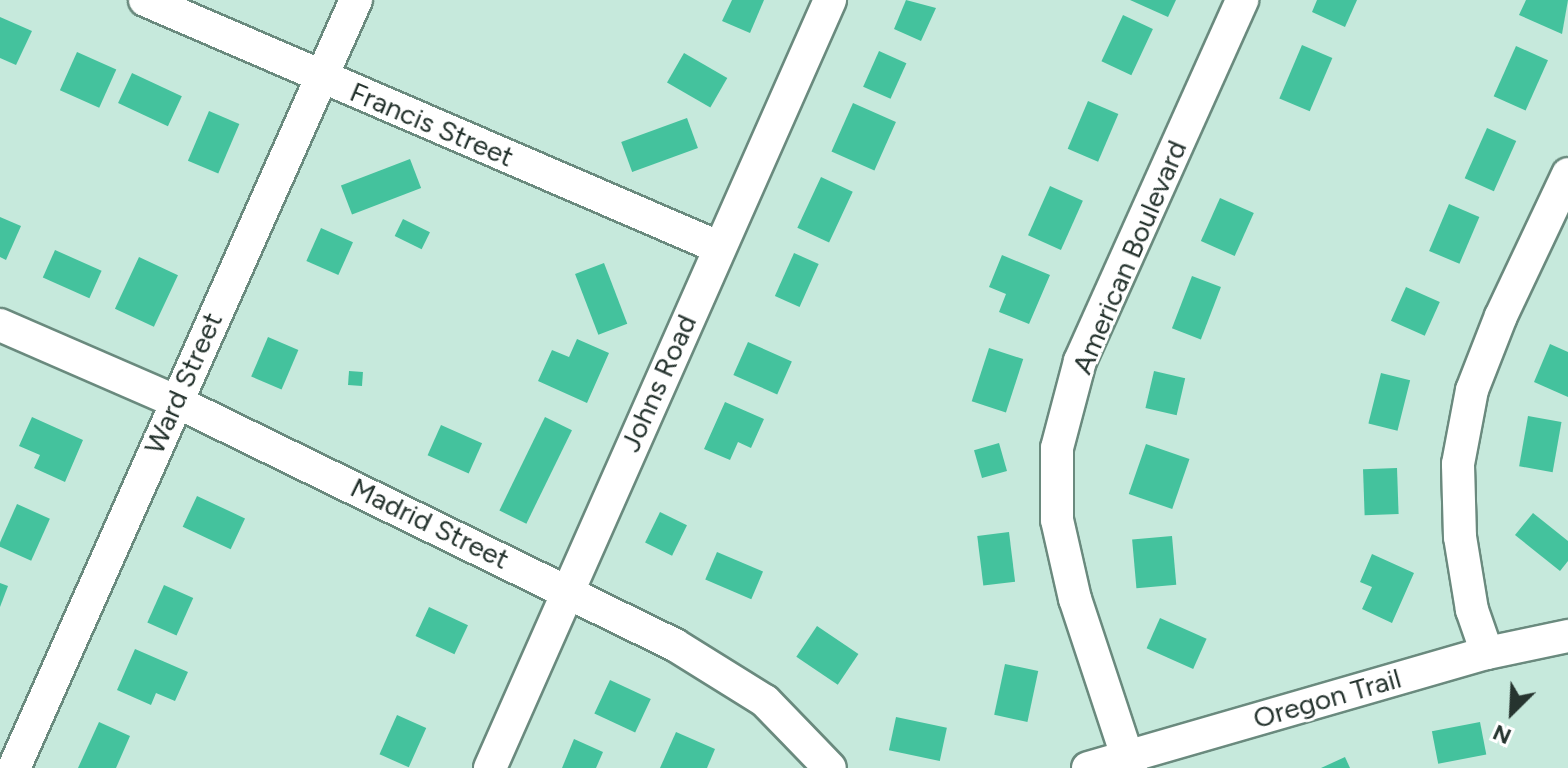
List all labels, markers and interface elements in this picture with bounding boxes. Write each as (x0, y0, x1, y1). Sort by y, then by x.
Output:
street label: Francis Street (345, 74, 519, 174)
street label: American Boulevard (1065, 135, 1193, 379)
street label: Ward Street (137, 307, 229, 459)
street label: Johns Road (613, 309, 703, 457)
street label: Madrid Street (345, 470, 515, 576)
street label: Oregon Trail (1249, 661, 1405, 735)
north arrow (1472, 672, 1552, 752)
text: N (1489, 719, 1515, 750)

